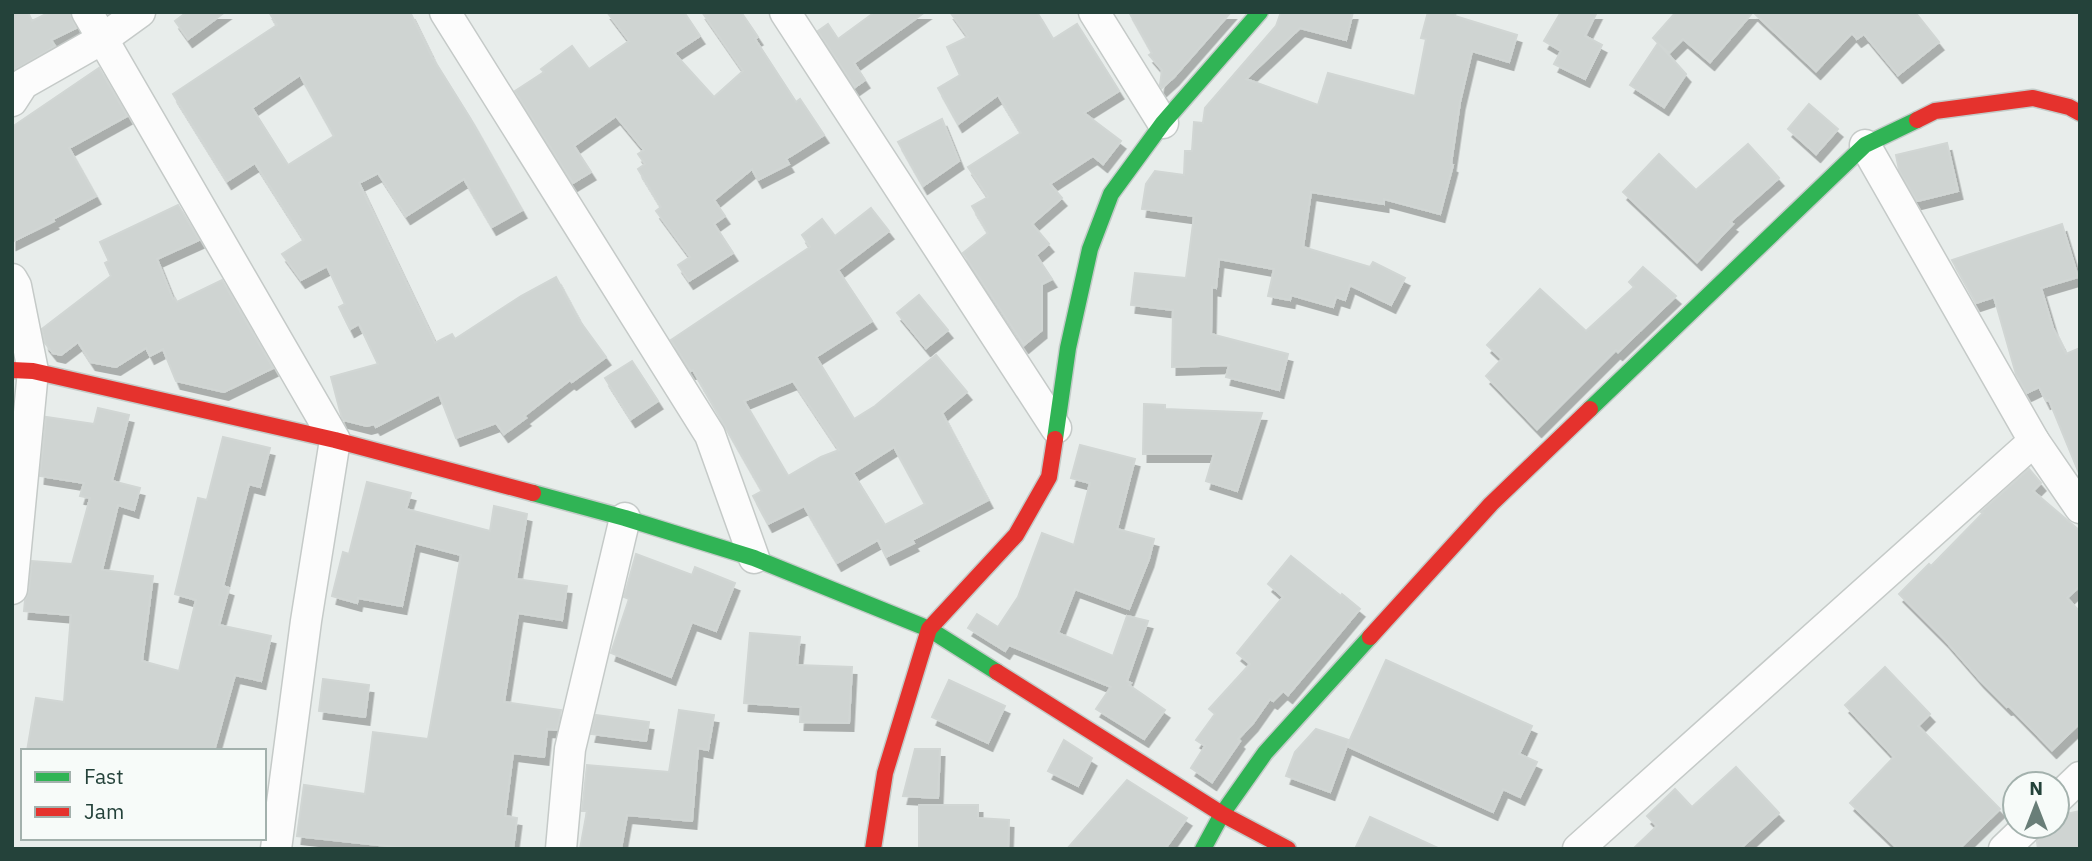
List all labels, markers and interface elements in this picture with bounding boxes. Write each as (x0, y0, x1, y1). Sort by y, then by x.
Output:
legend (21, 749, 266, 840)
text: Fast (84, 762, 124, 790)
north arrow (2001, 770, 2071, 840)
text: N (2029, 776, 2043, 800)
text: Jam (84, 797, 124, 825)

